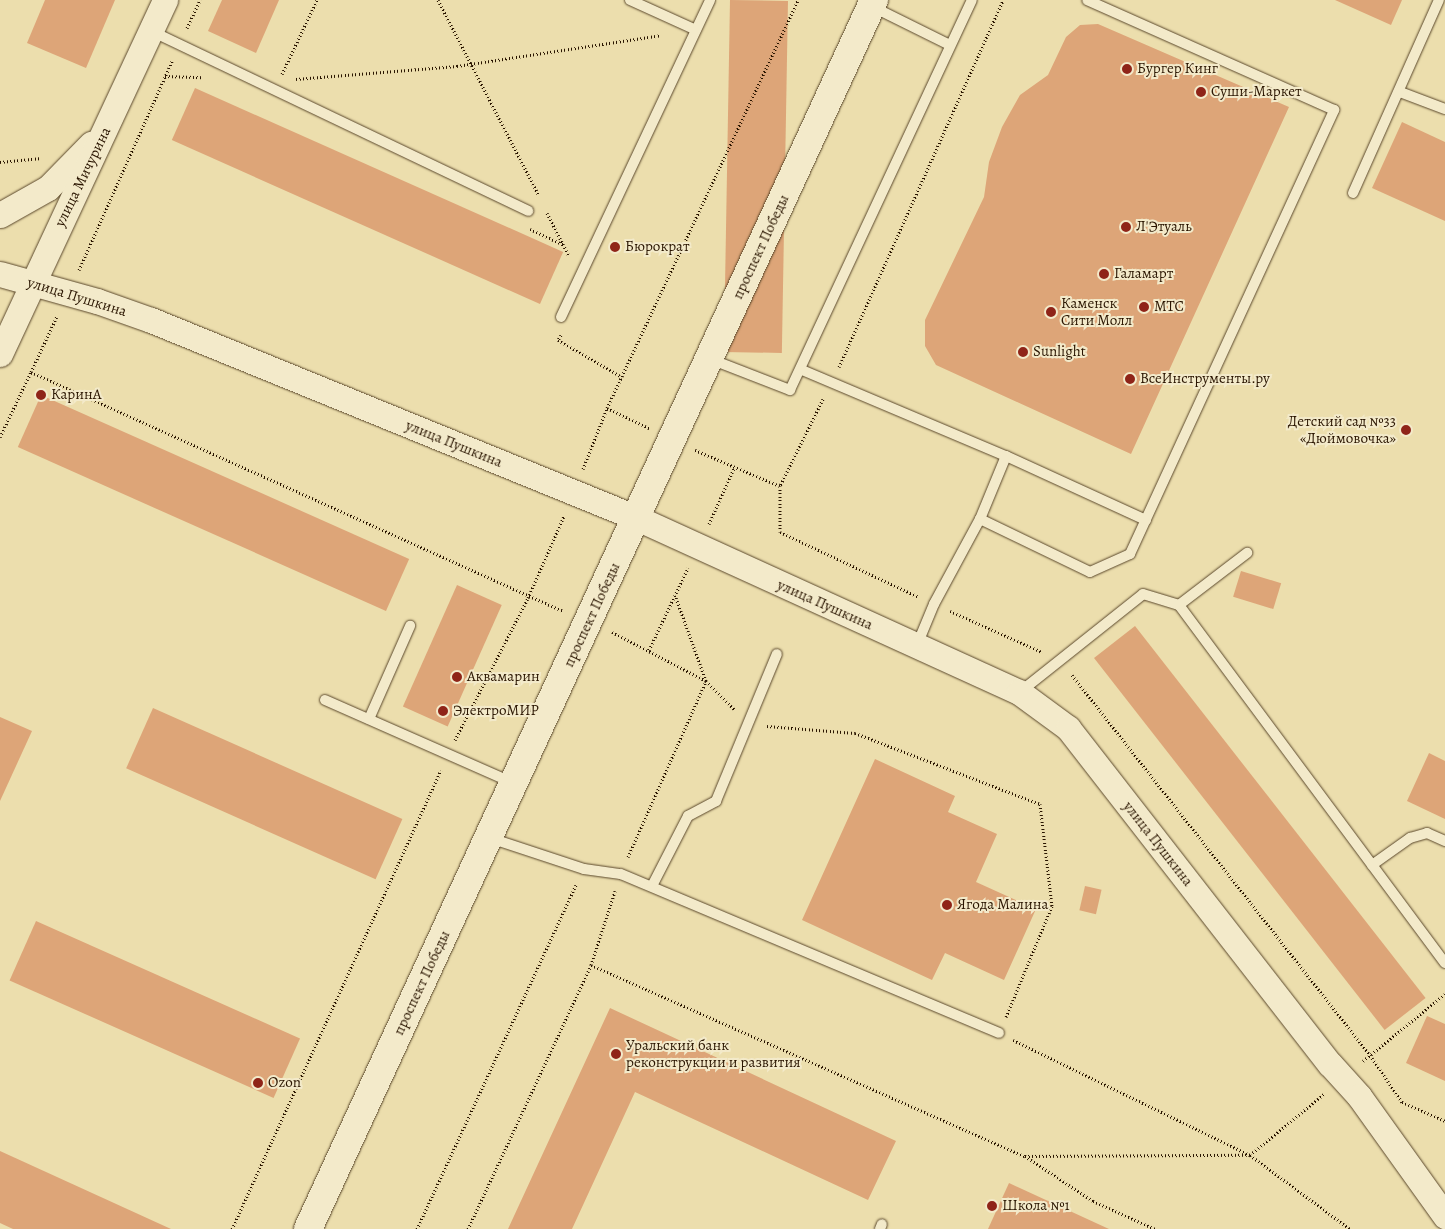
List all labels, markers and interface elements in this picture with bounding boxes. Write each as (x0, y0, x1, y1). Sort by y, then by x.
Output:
place label: Бургер Кинг (1137, 60, 1218, 78)
marker: Бургер Кинг (1121, 63, 1133, 75)
place label: Суши-Маркет (1211, 83, 1302, 101)
marker: Суши-Маркет (1195, 86, 1207, 98)
street label: улица Мичурина (51, 124, 115, 230)
street label: проспект Победы (729, 192, 793, 302)
place label: Л'Этуаль (1136, 218, 1192, 236)
marker: Л'Этуаль (1120, 221, 1132, 233)
place label: Бюрократ (625, 238, 690, 256)
marker: Бюрократ (609, 241, 621, 253)
place label: Галамарт (1114, 265, 1173, 283)
marker: Галамарт (1098, 268, 1110, 280)
street label: улица Пушкина (25, 273, 129, 321)
place label: Каменск Сити Молл (1061, 294, 1132, 329)
place label: МТС (1154, 298, 1184, 316)
marker: МТС (1138, 301, 1150, 313)
marker: Каменск Сити Молл (1045, 306, 1057, 318)
place label: Sunlight (1033, 343, 1086, 361)
marker: Sunlight (1017, 346, 1029, 358)
place label: ВсеИнструменты.ру (1140, 370, 1270, 388)
marker: ВсеИнструменты.ру (1124, 373, 1136, 385)
place label: КаринА (51, 386, 102, 404)
marker: КаринА (35, 389, 47, 401)
place label: Детский сад №33 «Дюймовочка» (1288, 412, 1396, 447)
street label: улица Пушкина (403, 416, 505, 472)
marker: Детский сад №33 «Дюймовочка» (1400, 424, 1412, 436)
street label: проспект Победы (560, 560, 624, 670)
street label: улица Пушкина (774, 576, 876, 634)
place label: Аквамарин (467, 668, 540, 686)
marker: Аквамарин (451, 671, 463, 683)
place label: ЭлектроМИР (453, 702, 539, 720)
marker: ЭлектроМИР (437, 705, 449, 717)
street label: улица Пушкина (1119, 798, 1197, 890)
place label: Ягода Малина (957, 896, 1048, 914)
marker: Ягода Малина (941, 899, 953, 911)
street label: проспект Победы (390, 928, 454, 1038)
place label: Уральский банк реконструкции и развития (626, 1036, 800, 1071)
marker: Уральский банк реконструкции и развития (610, 1048, 622, 1060)
place label: Ozon (268, 1074, 301, 1092)
marker: Ozon (252, 1077, 264, 1089)
place label: Школа №1 (1002, 1197, 1070, 1215)
marker: Школа №1 (986, 1200, 998, 1212)

